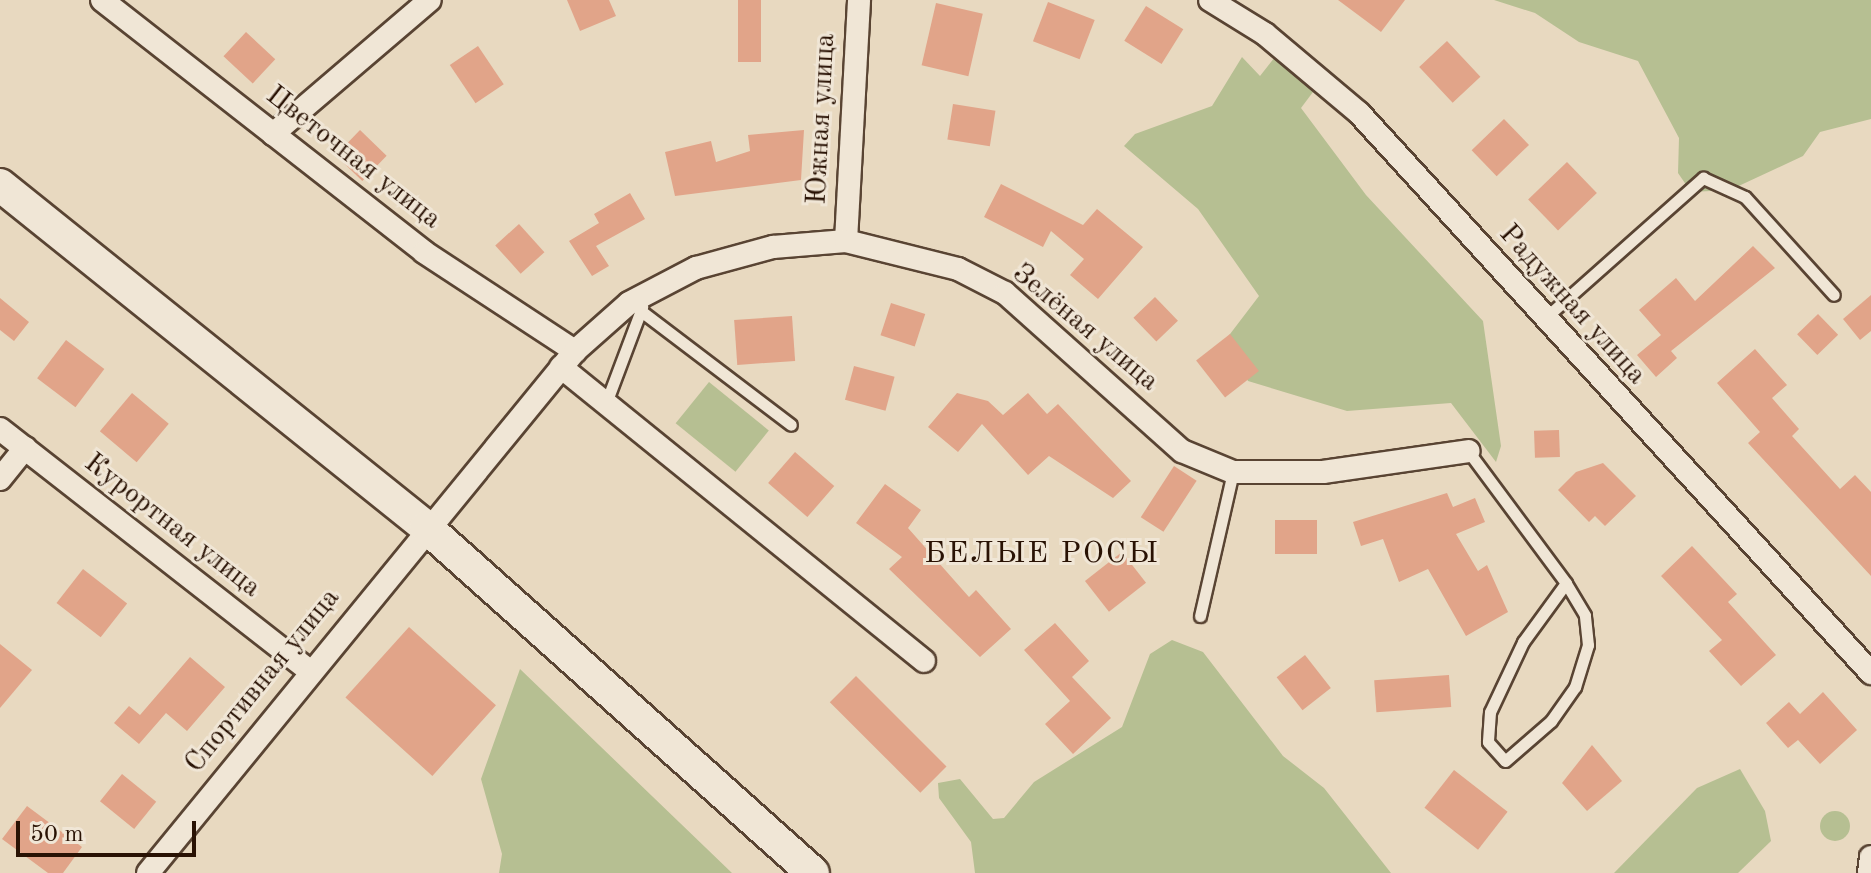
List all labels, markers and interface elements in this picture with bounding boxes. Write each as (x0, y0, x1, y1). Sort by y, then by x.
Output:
street label: Южная улица (801, 33, 843, 205)
street label: Цветочная улица (259, 79, 447, 237)
street label: Радужная улица (1491, 218, 1653, 392)
street label: Зелёная улица (1005, 257, 1165, 399)
street label: Курортная улица (77, 447, 267, 605)
district label: БЕЛЫЕ РОСЫ (924, 536, 1160, 572)
street label: Спортивная улица (178, 582, 348, 780)
scale bar (20, 805, 200, 855)
text: 50 m (30, 823, 84, 847)

